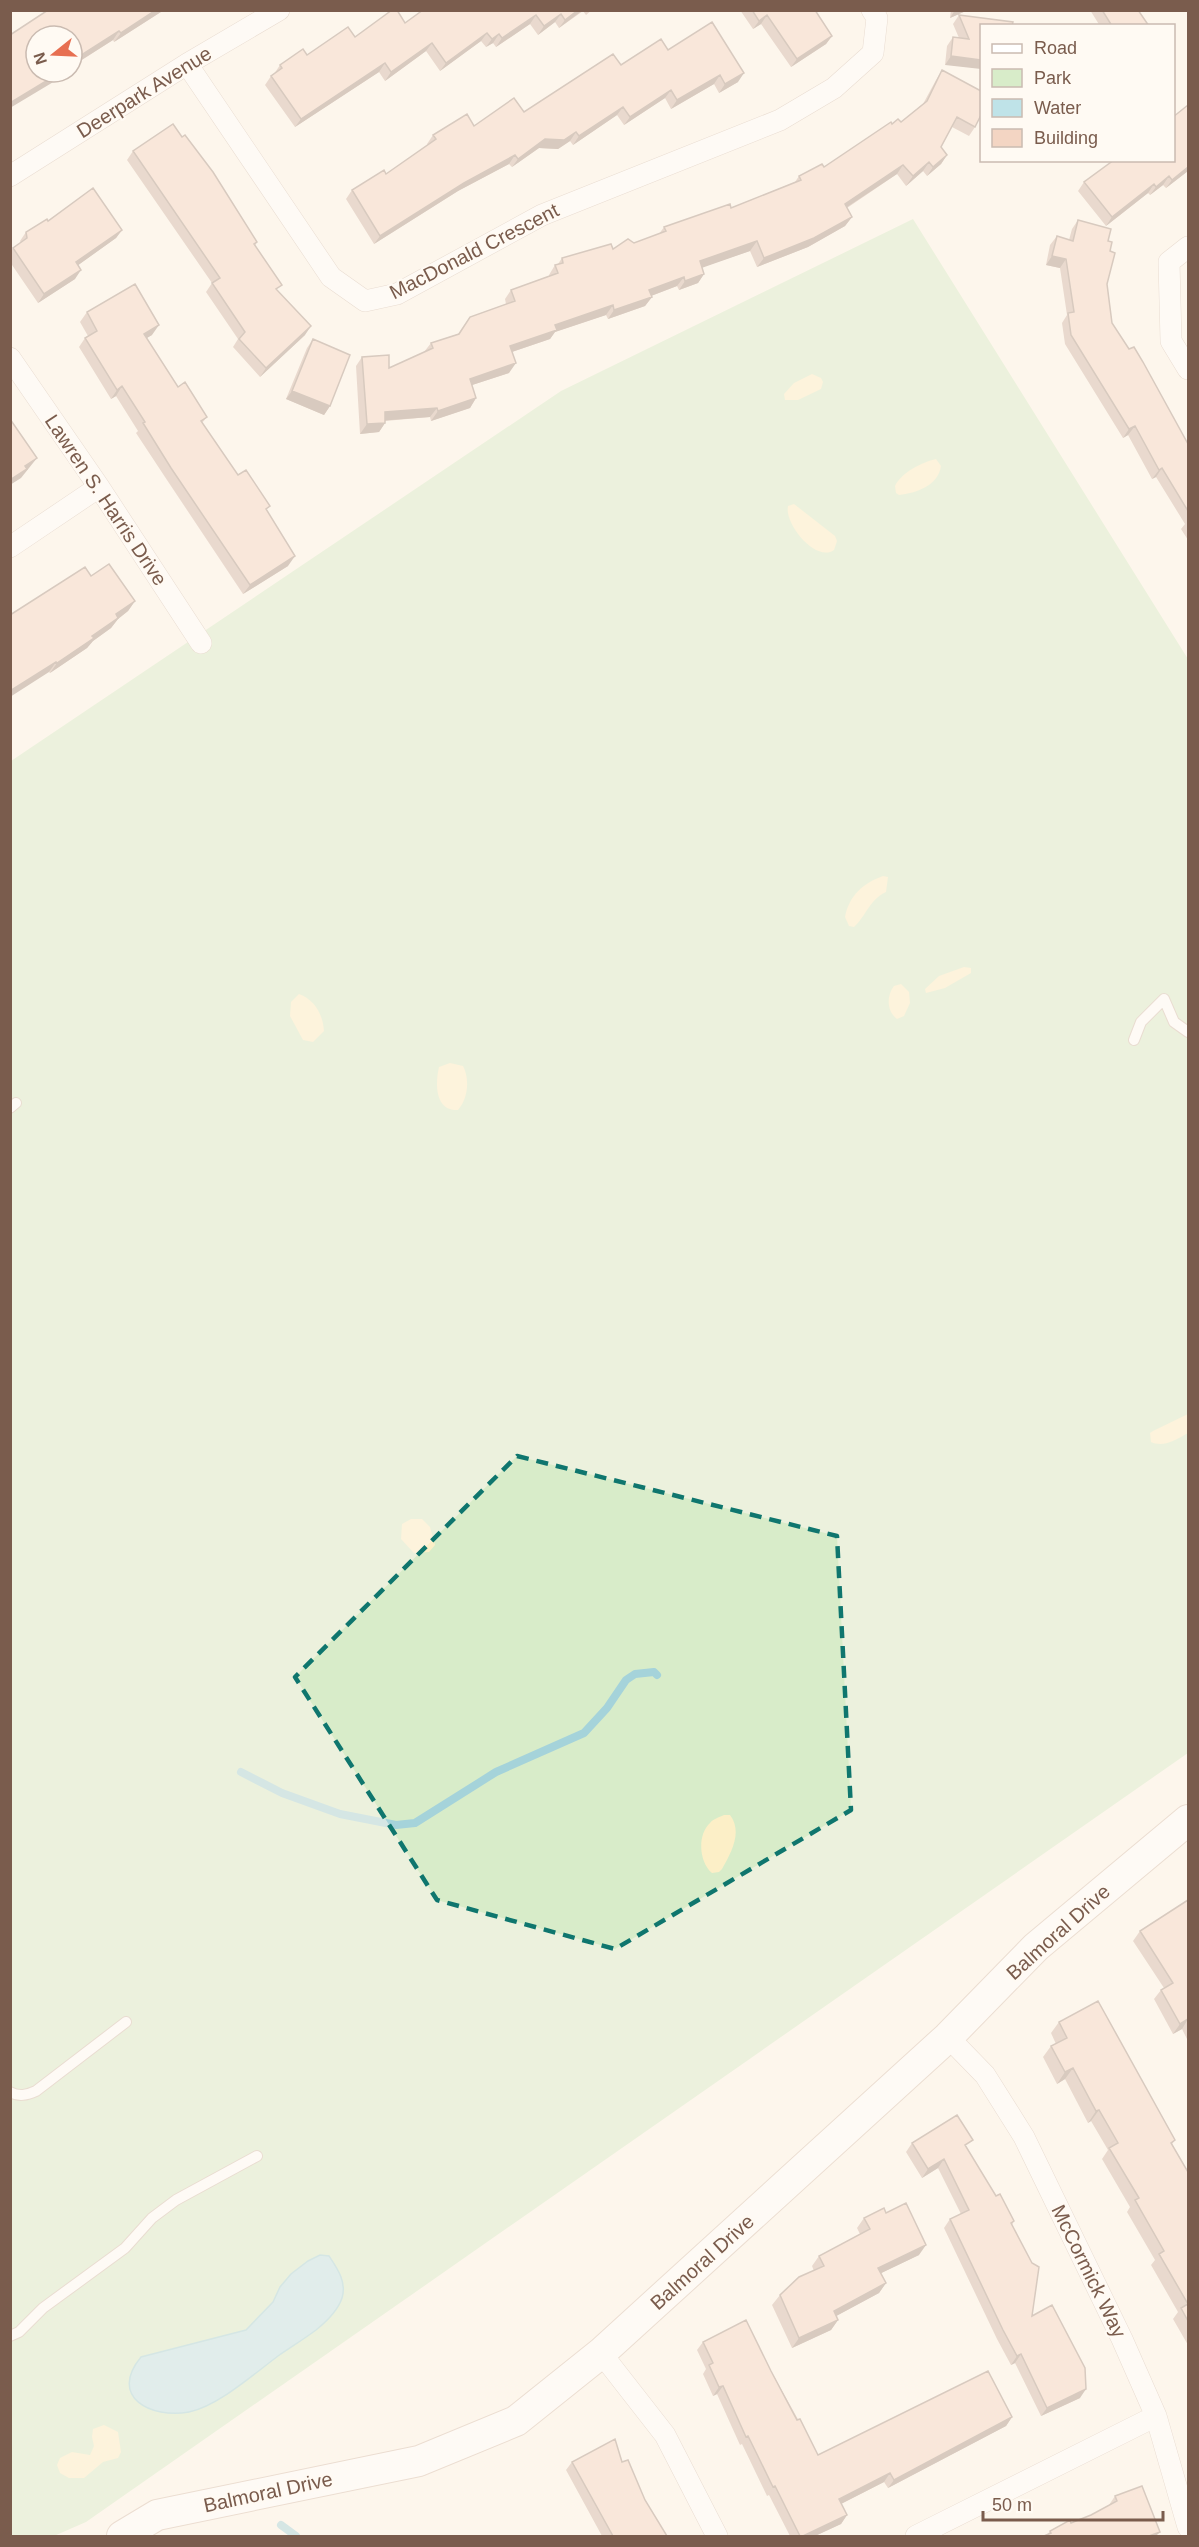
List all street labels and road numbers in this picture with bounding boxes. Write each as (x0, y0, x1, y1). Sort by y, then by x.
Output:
street label: Deerpark Avenue (73, 42, 215, 142)
street label: MacDonald Crescent (386, 199, 563, 303)
street label: Lawren S. Harris Drive (41, 410, 171, 590)
street label: Balmoral Drive (1002, 1880, 1114, 1984)
street label: McCormick Way (1047, 2201, 1131, 2341)
street label: Balmoral Drive (646, 2210, 758, 2314)
street label: Balmoral Drive (202, 2468, 334, 2516)

